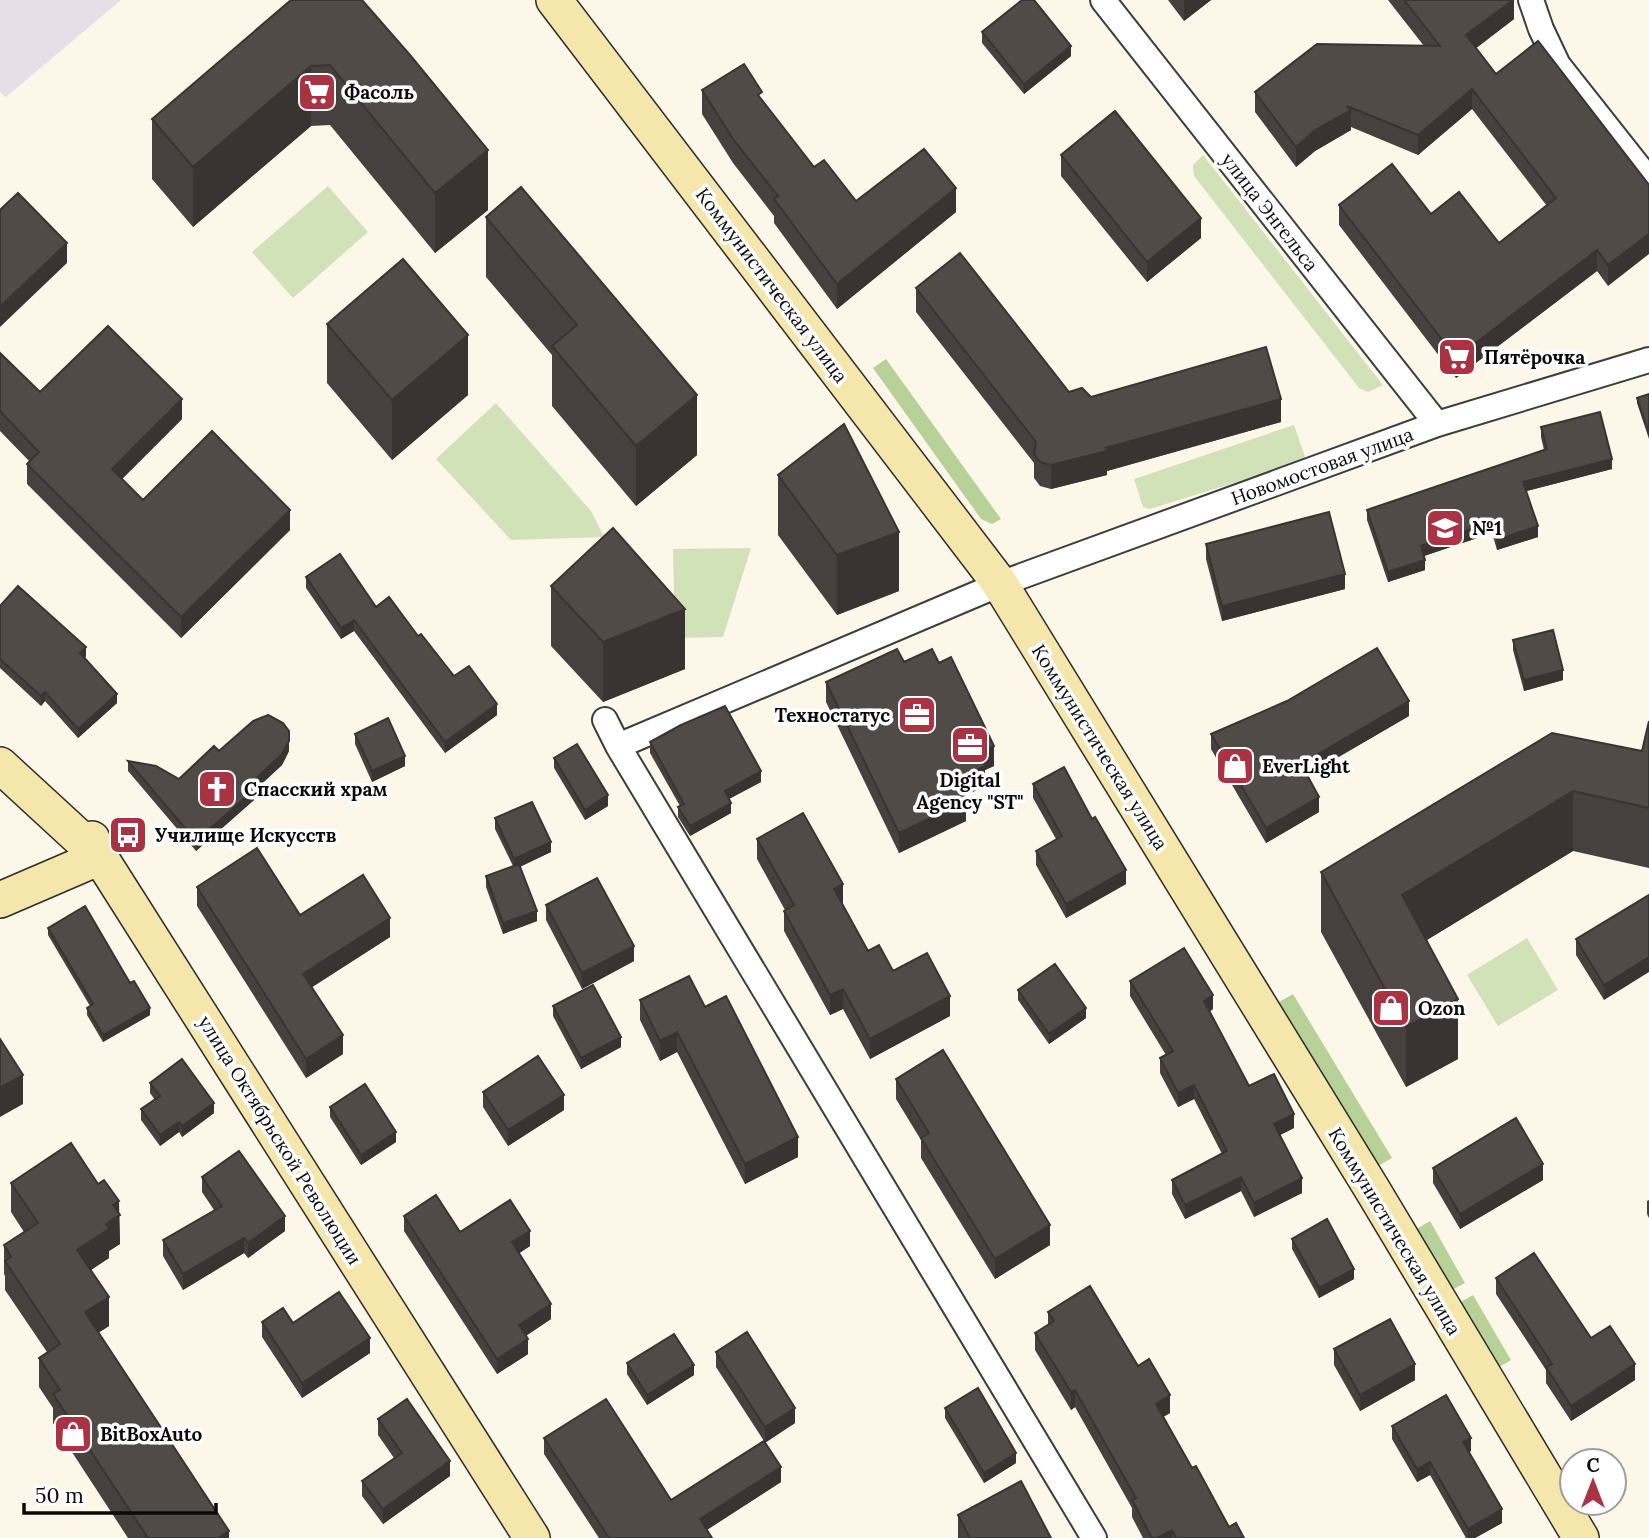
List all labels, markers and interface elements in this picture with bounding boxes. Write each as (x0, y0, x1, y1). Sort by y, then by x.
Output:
supermarket icon: Фасоль (296, 71, 338, 113)
place label: Фасоль (344, 80, 414, 104)
street label: улица Энгельса (1216, 148, 1324, 276)
street label: Коммунистическая улица (691, 183, 853, 387)
supermarket icon: Пятёрочка (1436, 336, 1478, 378)
place label: Пятёрочка (1484, 345, 1585, 369)
street label: Новомостовая улица (1228, 422, 1416, 510)
school or university icon: №1 (1424, 507, 1466, 549)
place label: №1 (1472, 516, 1502, 540)
street label: Коммунистическая улица (1027, 640, 1173, 854)
office icon: Техностатус (896, 694, 938, 736)
place label: Техностатус (775, 703, 890, 727)
office icon: Digital Agency "ST" (949, 724, 991, 766)
shop icon: EverLight (1214, 745, 1256, 787)
place label: EverLight (1262, 754, 1351, 778)
church icon: Спасский храм (196, 768, 238, 810)
place label: Digital Agency "ST" (917, 768, 1023, 814)
place label: Спасский храм (244, 777, 388, 801)
bus stop icon: Училище Искусств (107, 814, 149, 856)
place label: Училище Искусств (155, 823, 337, 847)
shop icon: Ozon (1370, 987, 1412, 1029)
place label: Ozon (1418, 996, 1465, 1020)
street label: улица Октябрьской Революции (193, 1011, 367, 1269)
street label: Коммунистическая улица (1323, 1123, 1467, 1339)
shop icon: BitBoxAuto (52, 1413, 94, 1455)
place label: BitBoxAuto (100, 1422, 203, 1446)
north arrow (1558, 1447, 1628, 1517)
text: С (1586, 1453, 1600, 1477)
scale bar (24, 1472, 217, 1516)
text: 50 m (35, 1482, 84, 1509)

